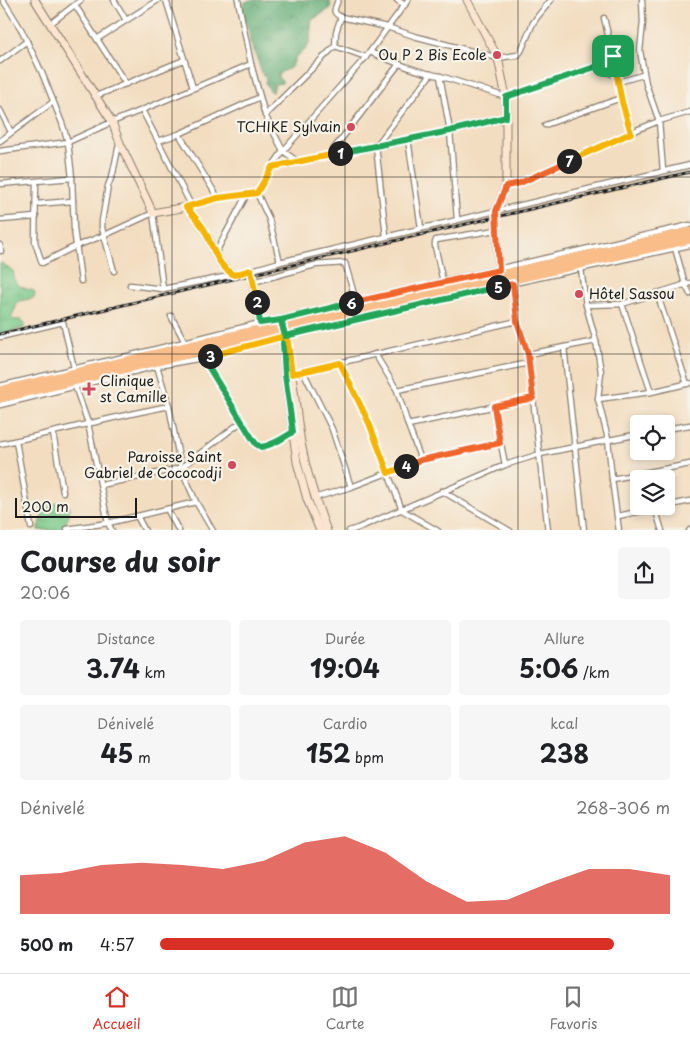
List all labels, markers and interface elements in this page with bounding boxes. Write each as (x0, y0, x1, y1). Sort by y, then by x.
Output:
pin (592, 35, 634, 77)
icon: arrive (599, 42, 627, 70)
place label: Ou P 2 Bis Ecole (378, 44, 487, 65)
marker: Ou P 2 Bis Ecole (491, 49, 503, 61)
place label: TCHIKE Sylvain (237, 116, 341, 137)
marker: TCHIKE Sylvain (345, 121, 357, 133)
pin: 1 (328, 140, 352, 166)
text: 1 (337, 143, 344, 164)
pin: 7 (556, 148, 582, 174)
text: 7 (565, 151, 574, 172)
pin: 5 (486, 274, 510, 300)
text: 5 (494, 277, 503, 298)
place label: Hôtel Sassou (589, 283, 675, 304)
marker: Hôtel Sassou (573, 288, 585, 300)
pin: 2 (244, 290, 270, 314)
pin: 6 (338, 290, 364, 316)
text: 2 (253, 292, 262, 313)
text: 6 (347, 293, 356, 314)
pin: 3 (198, 344, 222, 368)
text: 3 (206, 346, 215, 367)
place label: Clinique st Camille (100, 370, 168, 407)
marker: Clinique st Camille (82, 382, 96, 396)
map controls (630, 415, 675, 515)
button: locate (630, 415, 675, 460)
place label: Paroisse Saint Gabriel de Cococodji (84, 446, 222, 483)
pin: 4 (394, 454, 418, 478)
text: 4 (402, 456, 411, 477)
marker: Paroisse Saint Gabriel de Cococodji (226, 459, 238, 471)
button: layers (630, 470, 675, 515)
scale bar (15, 496, 138, 519)
text: 200 m (22, 496, 69, 517)
text: Course du soir (20, 539, 220, 582)
button: share (618, 547, 670, 599)
text: 20:06 (20, 580, 70, 604)
text: Distance (96, 628, 155, 649)
text: Durée (325, 628, 365, 649)
text: Allure (544, 628, 585, 649)
text: 3.74 (86, 649, 140, 687)
text: 19:04 (310, 649, 380, 687)
text: 5:06 (519, 649, 578, 687)
text: km (140, 662, 166, 683)
text: /km (578, 662, 610, 683)
text: Dénivelé (97, 713, 154, 734)
text: Cardio (323, 713, 367, 734)
text: kcal (550, 713, 578, 734)
text: 45 (101, 734, 133, 772)
text: 152 (306, 734, 351, 772)
text: 238 (540, 734, 589, 772)
text: m (133, 747, 151, 768)
text: bpm (351, 747, 384, 768)
text: Dénivelé (20, 795, 85, 819)
text: 268–306 m (576, 795, 670, 819)
text: 500 m (20, 932, 73, 956)
text: 4:57 (100, 932, 134, 956)
tab: Accueil (92, 983, 141, 1034)
tab: Carte (326, 983, 364, 1034)
tab: Favoris (549, 983, 598, 1034)

